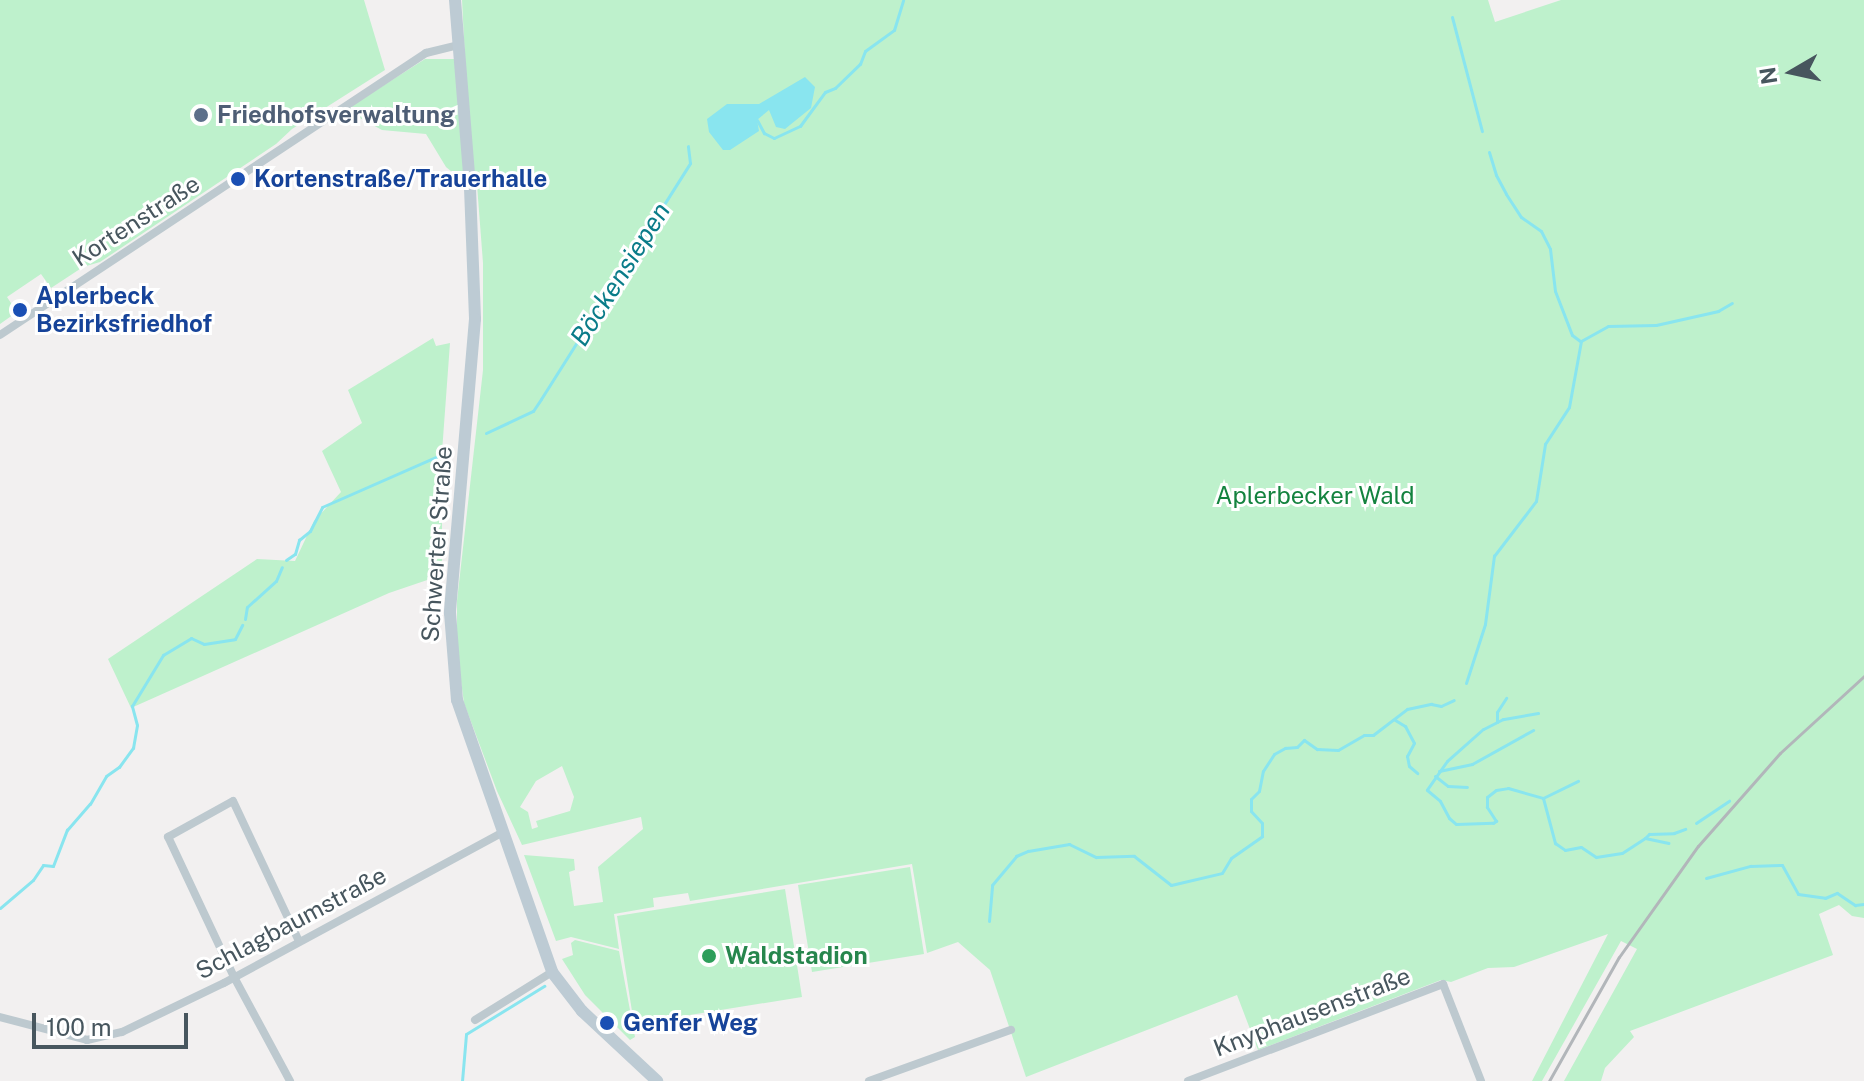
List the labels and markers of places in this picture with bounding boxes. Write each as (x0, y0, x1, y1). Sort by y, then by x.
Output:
place label: Friedhofsverwaltung (217, 101, 455, 129)
marker: Friedhofsverwaltung (192, 106, 210, 124)
place label: Kortenstraße/Trauerhalle (254, 165, 547, 193)
marker: Kortenstraße/Trauerhalle (229, 170, 247, 188)
place label: Aplerbeck Bezirksfriedhof (36, 282, 212, 338)
marker: Aplerbeck Bezirksfriedhof (11, 301, 29, 319)
place label: Waldstadion (725, 942, 868, 970)
marker: Waldstadion (700, 947, 718, 965)
place label: Genfer Weg (623, 1009, 758, 1037)
marker: Genfer Weg (598, 1014, 616, 1032)

